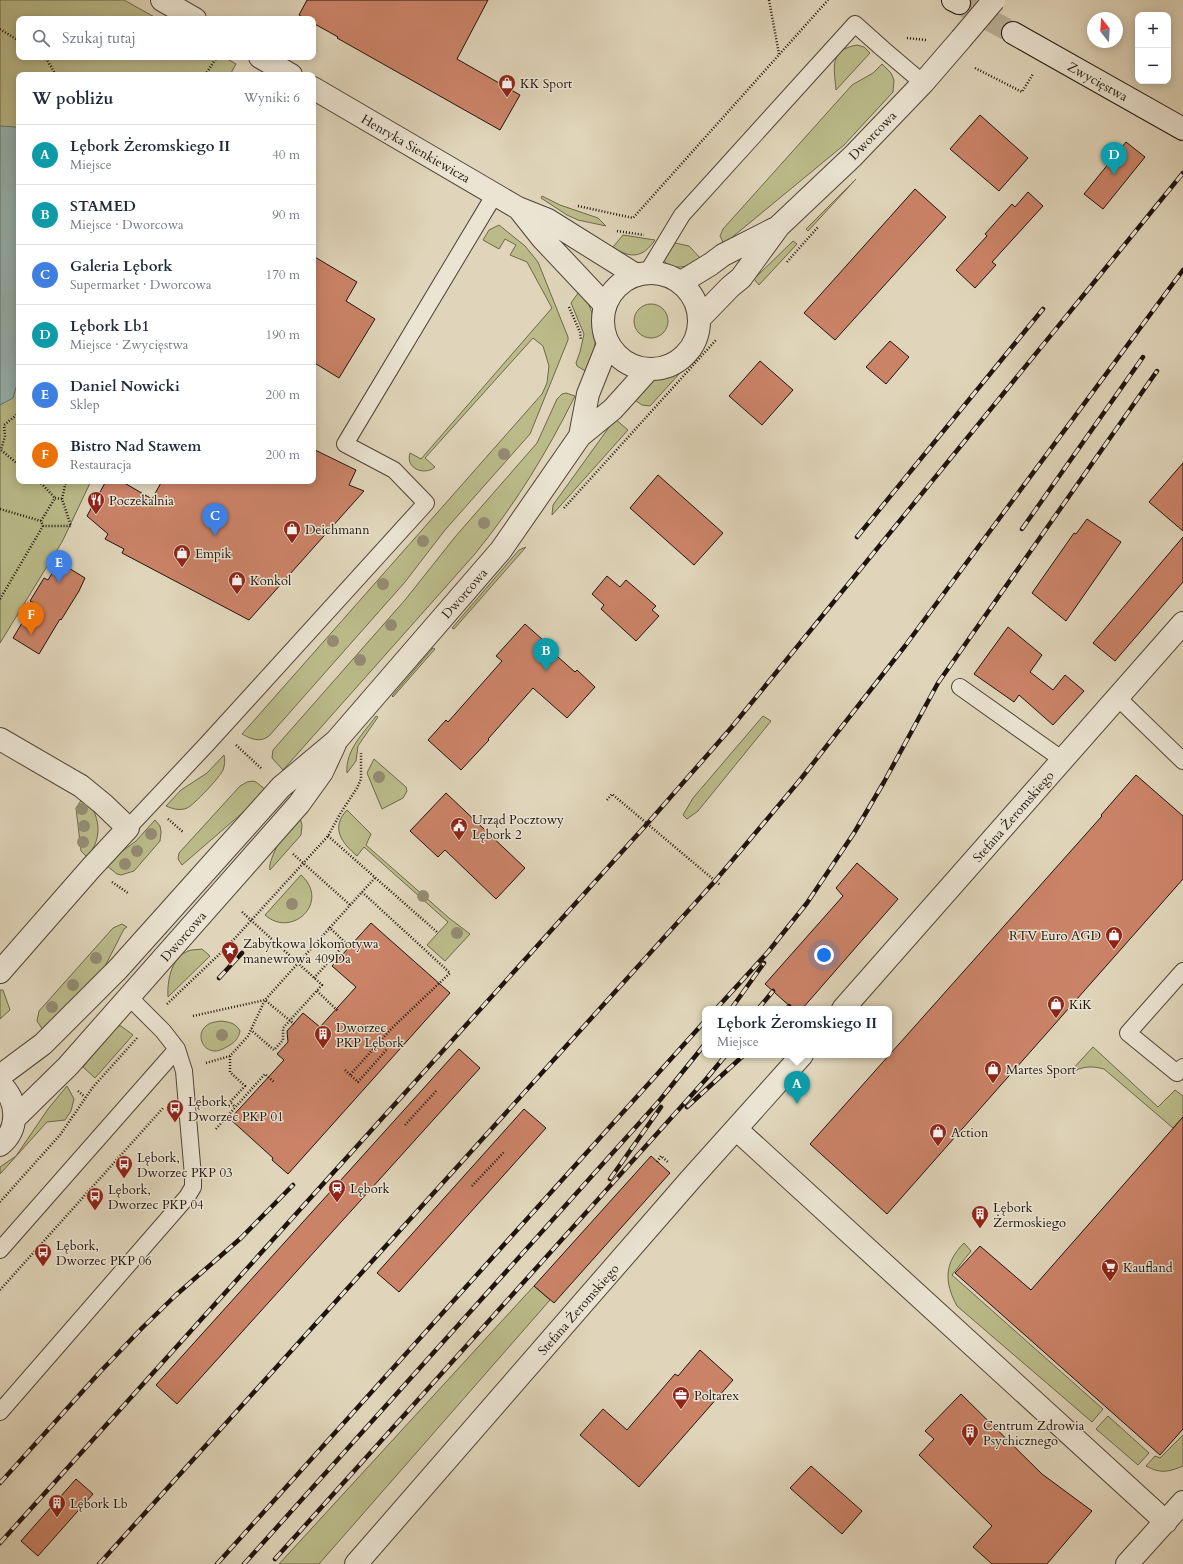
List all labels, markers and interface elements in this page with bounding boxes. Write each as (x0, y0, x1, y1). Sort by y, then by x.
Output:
north arrow (1087, 12, 1123, 48)
map controls (1135, 12, 1171, 84)
button: + (1135, 12, 1171, 48)
search box (16, 16, 316, 60)
icon: search (30, 27, 52, 49)
text: Szukaj tutaj (62, 28, 136, 48)
button: − (1135, 48, 1171, 84)
street label: Zwycięstwa (1064, 58, 1131, 106)
shop icon: KK Sport (497, 73, 517, 98)
place label: KK Sport (520, 75, 572, 93)
text: W pobliżu (32, 87, 113, 110)
text: Wyniki: 6 (244, 89, 300, 107)
street label: Dworcowa (845, 107, 901, 164)
street label: Henryka Sienkiewicza (358, 110, 474, 188)
text: Lębork Żeromskiego II (70, 136, 230, 156)
pin: D (1101, 142, 1127, 175)
text: A (40, 146, 50, 164)
text: 40 m (272, 146, 300, 164)
text: Miejsce (70, 156, 112, 174)
text: STAMED (70, 196, 136, 216)
text: B (40, 206, 50, 224)
text: 90 m (272, 206, 300, 224)
text: Miejsce · Dworcowa (70, 216, 184, 234)
text: Galeria Lębork (70, 256, 173, 276)
text: C (40, 266, 50, 284)
text: 170 m (266, 266, 300, 284)
text: Supermarket · Dworcowa (70, 276, 212, 294)
text: Lębork Lb1 (70, 316, 149, 336)
text: D (39, 326, 51, 344)
text: 190 m (266, 326, 300, 344)
text: Miejsce · Zwycięstwa (70, 336, 188, 354)
text: Daniel Nowicki (70, 376, 180, 396)
text: E (41, 386, 49, 404)
text: 200 m (266, 386, 300, 404)
text: Sklep (70, 396, 100, 414)
text: Bistro Nad Stawem (70, 436, 201, 456)
text: F (41, 446, 49, 464)
text: 200 m (266, 446, 300, 464)
text: Restauracja (70, 456, 132, 474)
restaurant icon: Poczekalnia (86, 490, 106, 515)
place label: Poczekalnia (109, 492, 174, 510)
pin: C (202, 503, 228, 536)
shop icon: Deichmann (282, 519, 302, 544)
place label: Deichmann (305, 521, 370, 539)
shop icon: Empik (172, 543, 192, 568)
place label: Empik (195, 545, 232, 563)
pin: E (46, 550, 72, 583)
street label: Dworcowa (438, 564, 492, 623)
shop icon: Konkol (227, 570, 247, 595)
place label: Konkol (250, 572, 292, 590)
pin: F (18, 602, 44, 635)
pin: B (533, 638, 559, 671)
street label: Stefana Żeromskiego (969, 767, 1059, 866)
place label: Urząd Pocztowy Lębork 2 (472, 811, 564, 844)
public building icon: Urząd Pocztowy Lębork 2 (449, 816, 469, 841)
street label: Dworcowa (157, 907, 211, 966)
shop icon: RTV Euro AGD (1104, 925, 1124, 950)
place label: RTV Euro AGD (1009, 927, 1101, 945)
place label: Zabytkowa lokomotywa manewrowa 409Da (243, 935, 379, 968)
place icon: Zabytkowa lokomotywa manewrowa 409Da (220, 940, 240, 965)
your location (814, 945, 834, 965)
shop icon: KiK (1046, 994, 1066, 1019)
place label: KiK (1069, 996, 1092, 1014)
popup (702, 1006, 892, 1058)
text: Lębork Żeromskiego II (717, 1013, 877, 1033)
place label: Dworzec PKP Lębork (336, 1019, 404, 1052)
building icon: Dworzec PKP Lębork (313, 1024, 333, 1049)
text: Miejsce (717, 1033, 759, 1051)
shop icon: Martes Sport (983, 1059, 1003, 1084)
place label: Martes Sport (1006, 1061, 1076, 1079)
pin: A (784, 1071, 810, 1104)
place label: Lębork, Dworzec PKP 01 (188, 1093, 284, 1126)
bus stop icon: Lębork, Dworzec PKP 01 (165, 1098, 185, 1123)
shop icon: Action (928, 1122, 948, 1147)
place label: Action (951, 1124, 989, 1142)
place label: Lębork, Dworzec PKP 03 (137, 1149, 233, 1182)
bus stop icon: Lębork, Dworzec PKP 03 (114, 1154, 134, 1179)
station icon: Lębork (327, 1178, 347, 1203)
place label: Lębork (350, 1180, 390, 1198)
place label: Lębork, Dworzec PKP 04 (108, 1181, 204, 1214)
bus stop icon: Lębork, Dworzec PKP 04 (85, 1186, 105, 1211)
place label: Lębork Żermoskiego (993, 1199, 1066, 1232)
building icon: Lębork Żermoskiego (970, 1204, 990, 1229)
place label: Lębork, Dworzec PKP 06 (56, 1237, 152, 1270)
bus stop icon: Lębork, Dworzec PKP 06 (33, 1242, 53, 1267)
supermarket icon: Kaufland (1100, 1257, 1120, 1282)
place label: Kaufland (1123, 1259, 1173, 1277)
street label: Stefana Żeromskiego (534, 1260, 624, 1359)
office icon: Poltarex (671, 1385, 691, 1410)
place label: Poltarex (694, 1387, 739, 1405)
place label: Centrum Zdrowia Psychicznego (983, 1417, 1085, 1450)
building icon: Centrum Zdrowia Psychicznego (960, 1422, 980, 1447)
building icon: Lębork Lb (47, 1493, 67, 1518)
place label: Lębork Lb (70, 1495, 128, 1513)

